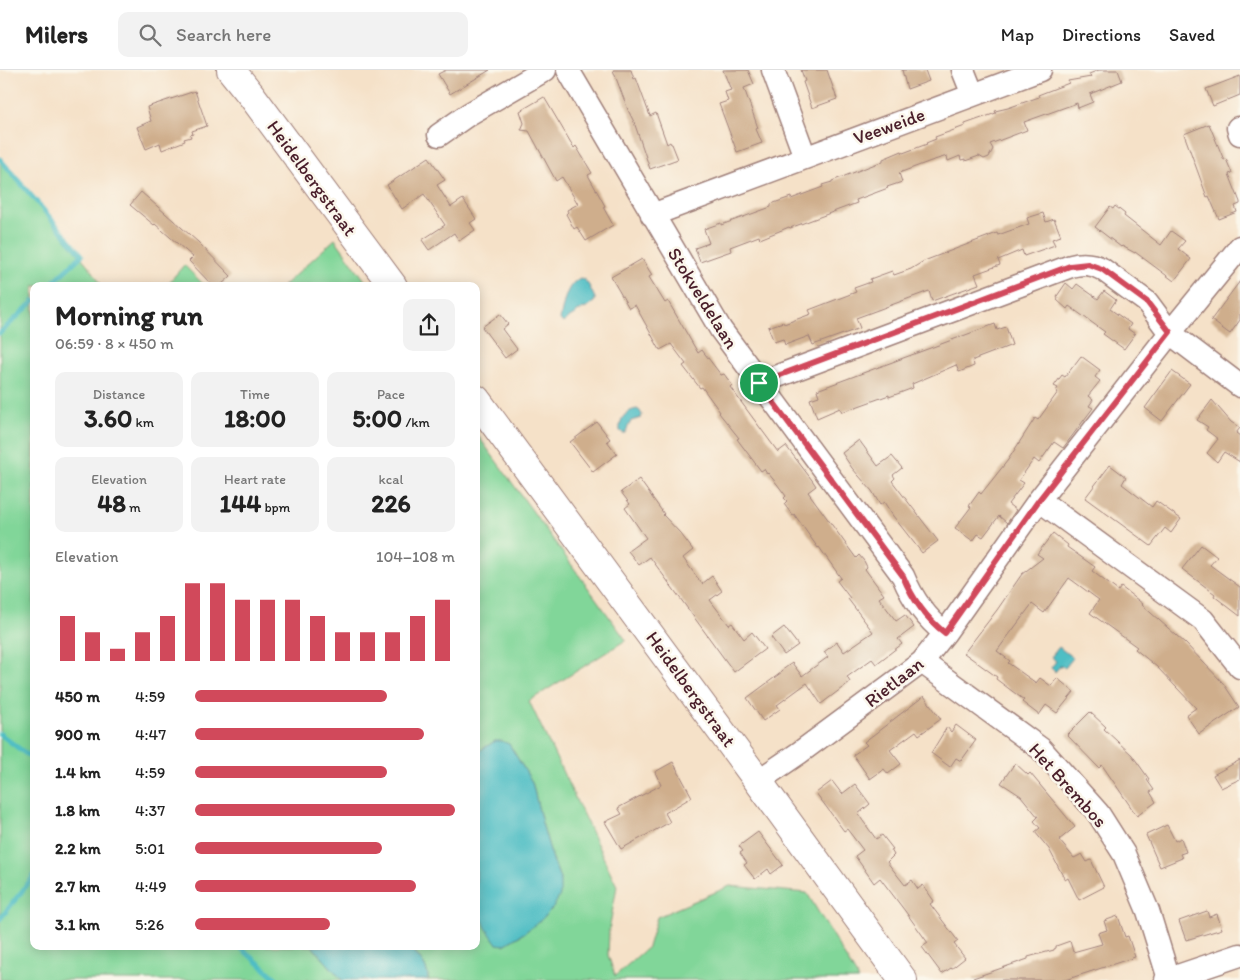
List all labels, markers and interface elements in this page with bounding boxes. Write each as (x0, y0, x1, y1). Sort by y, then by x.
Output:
search box (118, 12, 468, 57)
text: Milers (25, 20, 88, 49)
icon: search (136, 21, 164, 49)
text: Search here (176, 23, 271, 46)
text: Map (1001, 24, 1034, 46)
text: Directions (1062, 24, 1141, 46)
text: Saved (1169, 24, 1215, 46)
street label: Veeweide (850, 102, 928, 150)
street label: Heidelbergstraat (262, 116, 362, 240)
street label: Stokveldelaan (663, 243, 743, 353)
text: Morning run (55, 298, 203, 332)
button: share (403, 299, 455, 351)
text: 06:59 · 8 × 450 m (55, 334, 174, 353)
pin (738, 362, 780, 404)
icon: arrive (745, 369, 773, 397)
text: Distance (93, 386, 145, 403)
text: Time (240, 386, 270, 403)
text: Pace (377, 386, 405, 403)
text: 3.60 (84, 403, 132, 433)
text: 18:00 (224, 403, 286, 433)
text: 5:00 (352, 403, 402, 433)
text: km (132, 414, 154, 431)
text: /km (402, 414, 430, 431)
text: Elevation (91, 471, 147, 488)
text: Heart rate (224, 471, 286, 488)
text: kcal (379, 471, 403, 488)
text: 48 (97, 488, 126, 518)
text: 144 (220, 488, 261, 518)
text: 226 (371, 488, 411, 518)
text: m (126, 499, 141, 516)
text: bpm (261, 499, 290, 516)
text: Elevation (55, 547, 119, 566)
text: 104–108 m (376, 547, 455, 566)
street label: Heidelbergstraat (641, 627, 741, 751)
street label: Rietlaan (860, 652, 928, 712)
text: 450 m (55, 687, 100, 706)
text: 4:59 (135, 687, 165, 706)
text: 900 m (55, 725, 100, 744)
text: 4:47 (135, 725, 166, 744)
street label: Het Brembos (1024, 738, 1112, 832)
text: 1.4 km (55, 763, 101, 782)
text: 4:59 (135, 763, 165, 782)
text: 1.8 km (55, 801, 100, 820)
text: 4:37 (135, 801, 165, 820)
text: 2.2 km (55, 839, 101, 858)
text: 5:01 (135, 839, 165, 858)
text: 2.7 km (55, 877, 100, 896)
text: 4:49 (135, 877, 167, 896)
text: 3.1 km (55, 915, 100, 934)
text: 5:26 (135, 915, 164, 934)

